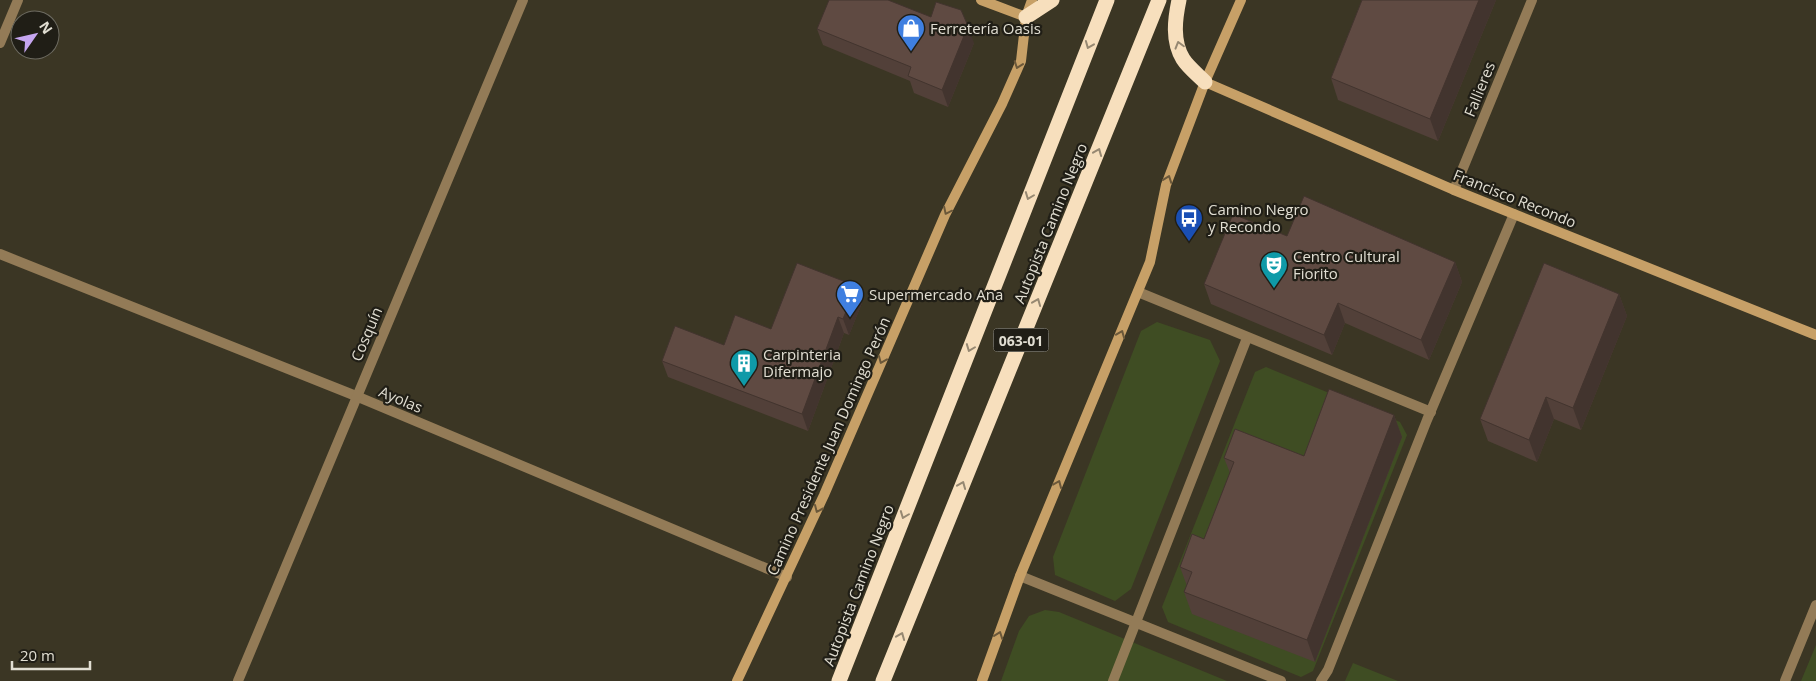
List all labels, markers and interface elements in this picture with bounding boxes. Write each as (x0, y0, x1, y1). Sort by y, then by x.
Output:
north arrow (10, 10, 60, 60)
shop icon: Ferretería Oasis (896, 13, 926, 52)
text: N (35, 17, 57, 37)
place label: Ferretería Oasis (930, 18, 1041, 38)
one-way arrow (1085, 40, 1095, 49)
one-way arrow (1174, 42, 1184, 50)
street label: Fallieres (1459, 59, 1499, 119)
one-way arrow (1014, 60, 1024, 69)
street label: Autopista Camino Negro (1009, 140, 1091, 306)
one-way arrow (1091, 148, 1102, 157)
street label: Francisco Recondo (1451, 164, 1579, 232)
one-way arrow (1162, 175, 1172, 184)
one-way arrow (1025, 192, 1035, 200)
place label: Camino Negro y Recondo (1208, 199, 1309, 236)
bus stop icon: Camino Negro y Recondo (1174, 203, 1204, 242)
one-way arrow (943, 206, 953, 215)
place label: Centro Cultural Fiorito (1293, 246, 1400, 283)
theatre icon: Centro Cultural Fiorito (1259, 250, 1289, 289)
supermarket icon: Supermercado Ana (835, 279, 865, 318)
place label: Supermercado Ana (869, 284, 1003, 304)
one-way arrow (1030, 298, 1041, 307)
street label: Cosquín (346, 304, 386, 364)
street label: Camino Presidente Juan Domingo Perón (762, 314, 894, 578)
road number: 063-01 (994, 328, 1048, 352)
one-way arrow (1114, 330, 1125, 339)
one-way arrow (966, 343, 976, 352)
place label: Carpinteria Difermajo (763, 344, 841, 381)
building icon: Carpinteria Difermajo (729, 348, 759, 387)
one-way arrow (878, 355, 889, 364)
street label: Ayolas (376, 381, 426, 417)
one-way arrow (1052, 480, 1063, 489)
one-way arrow (956, 481, 967, 490)
street label: Autopista Camino Negro (818, 501, 898, 669)
one-way arrow (813, 504, 824, 513)
one-way arrow (900, 510, 911, 519)
one-way arrow (993, 631, 1003, 640)
one-way arrow (895, 632, 905, 641)
scale bar (12, 638, 90, 670)
text: 20 m (20, 645, 55, 665)

